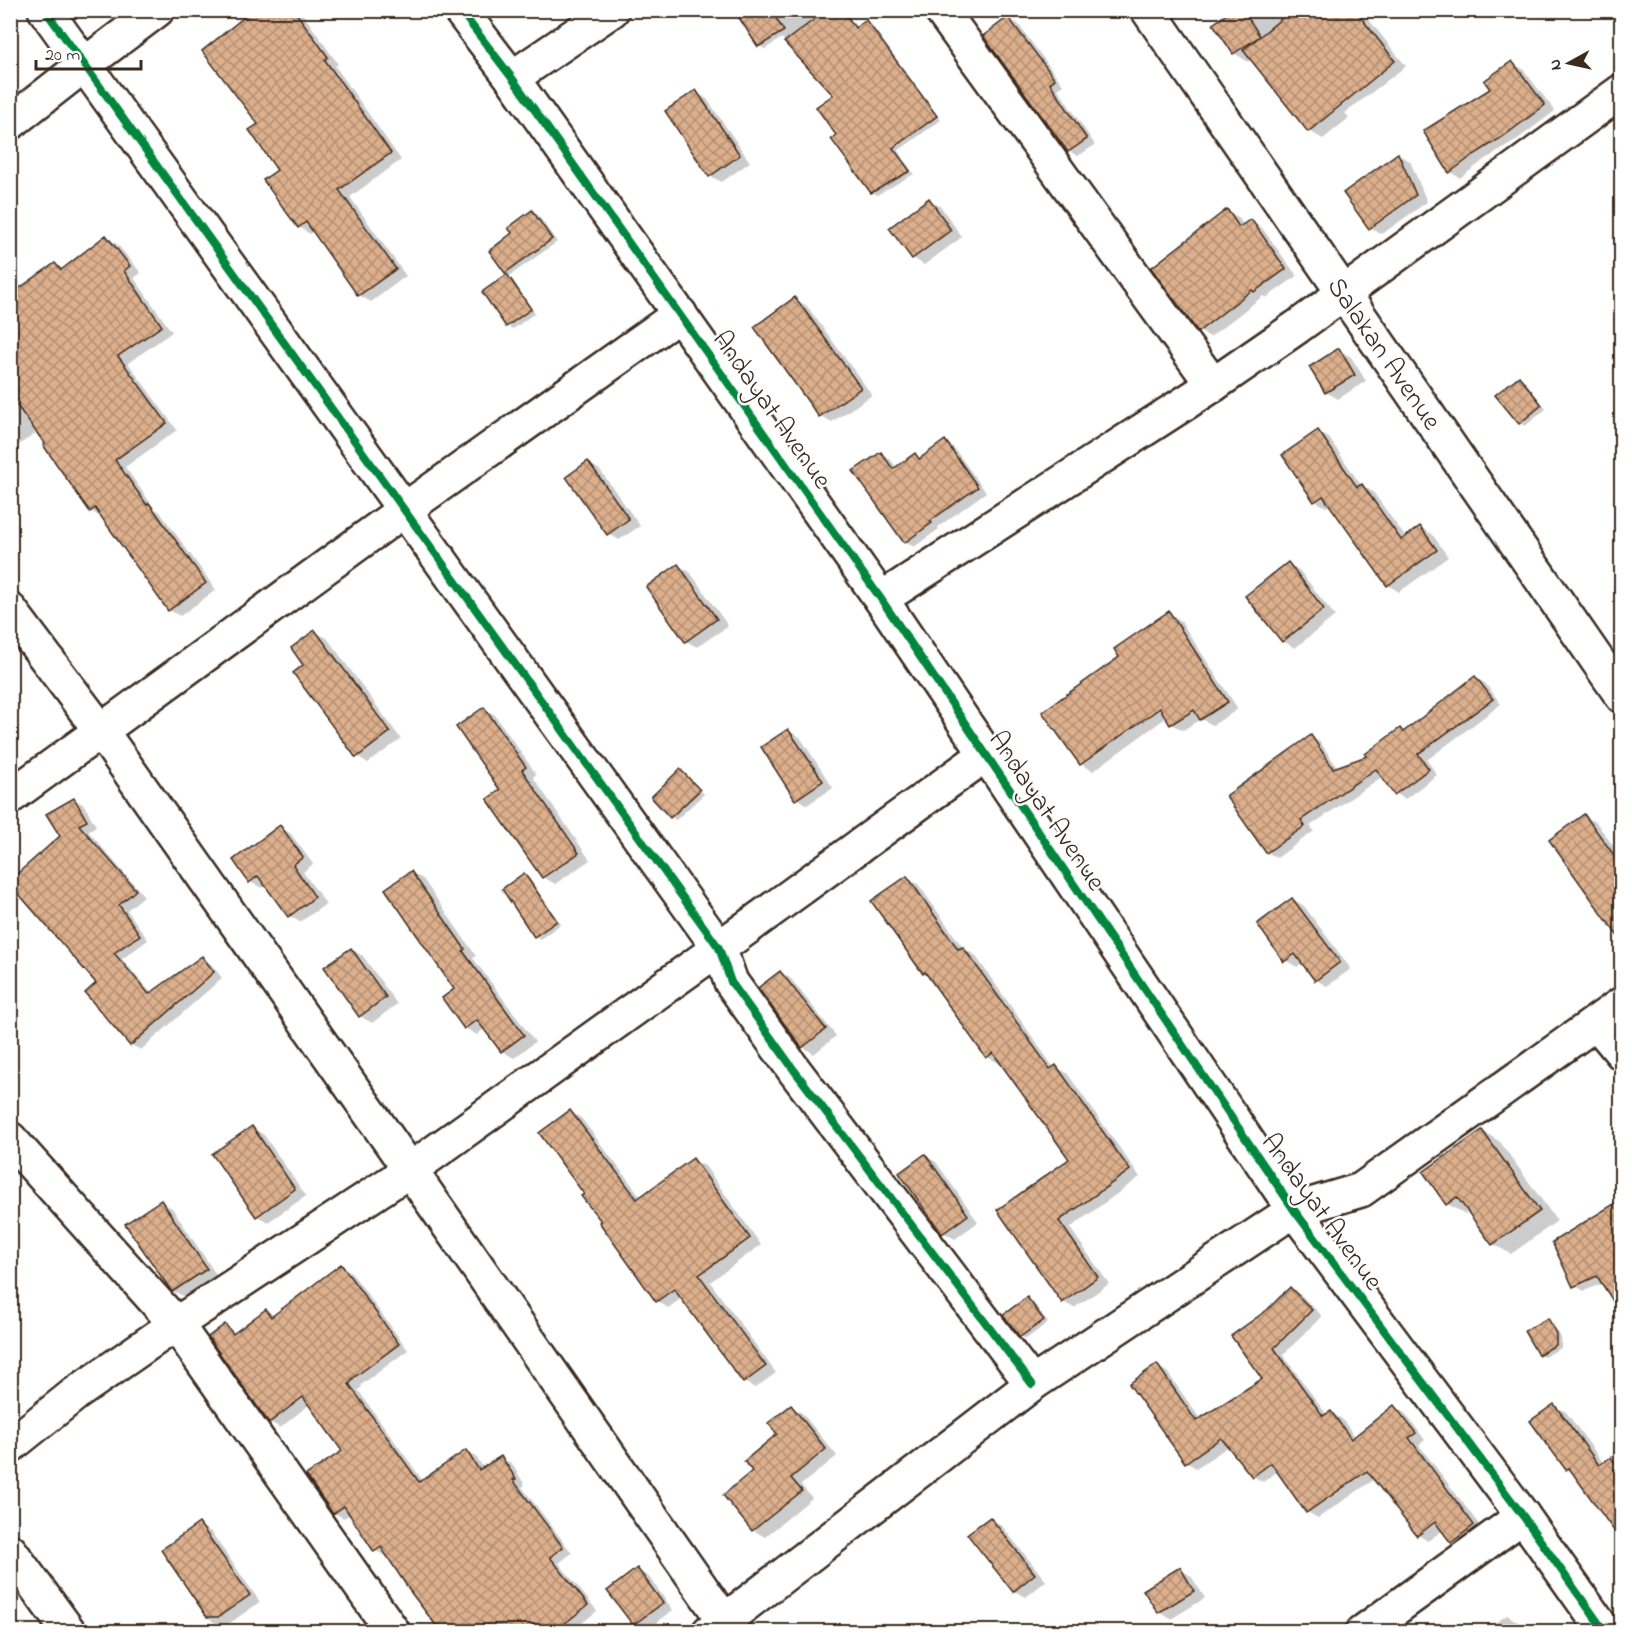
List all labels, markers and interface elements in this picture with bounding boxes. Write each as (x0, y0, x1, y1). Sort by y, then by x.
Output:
scale bar (36, 33, 141, 71)
north arrow (1539, 33, 1599, 93)
text: 20 m (45, 43, 80, 69)
text: N (1543, 58, 1569, 72)
street label: Salakan Avenue (1316, 270, 1450, 440)
street label: Andayat Avenue (702, 323, 841, 498)
street label: Andayat Avenue (978, 723, 1115, 900)
street label: Andayat Avenue (1251, 1126, 1392, 1300)

